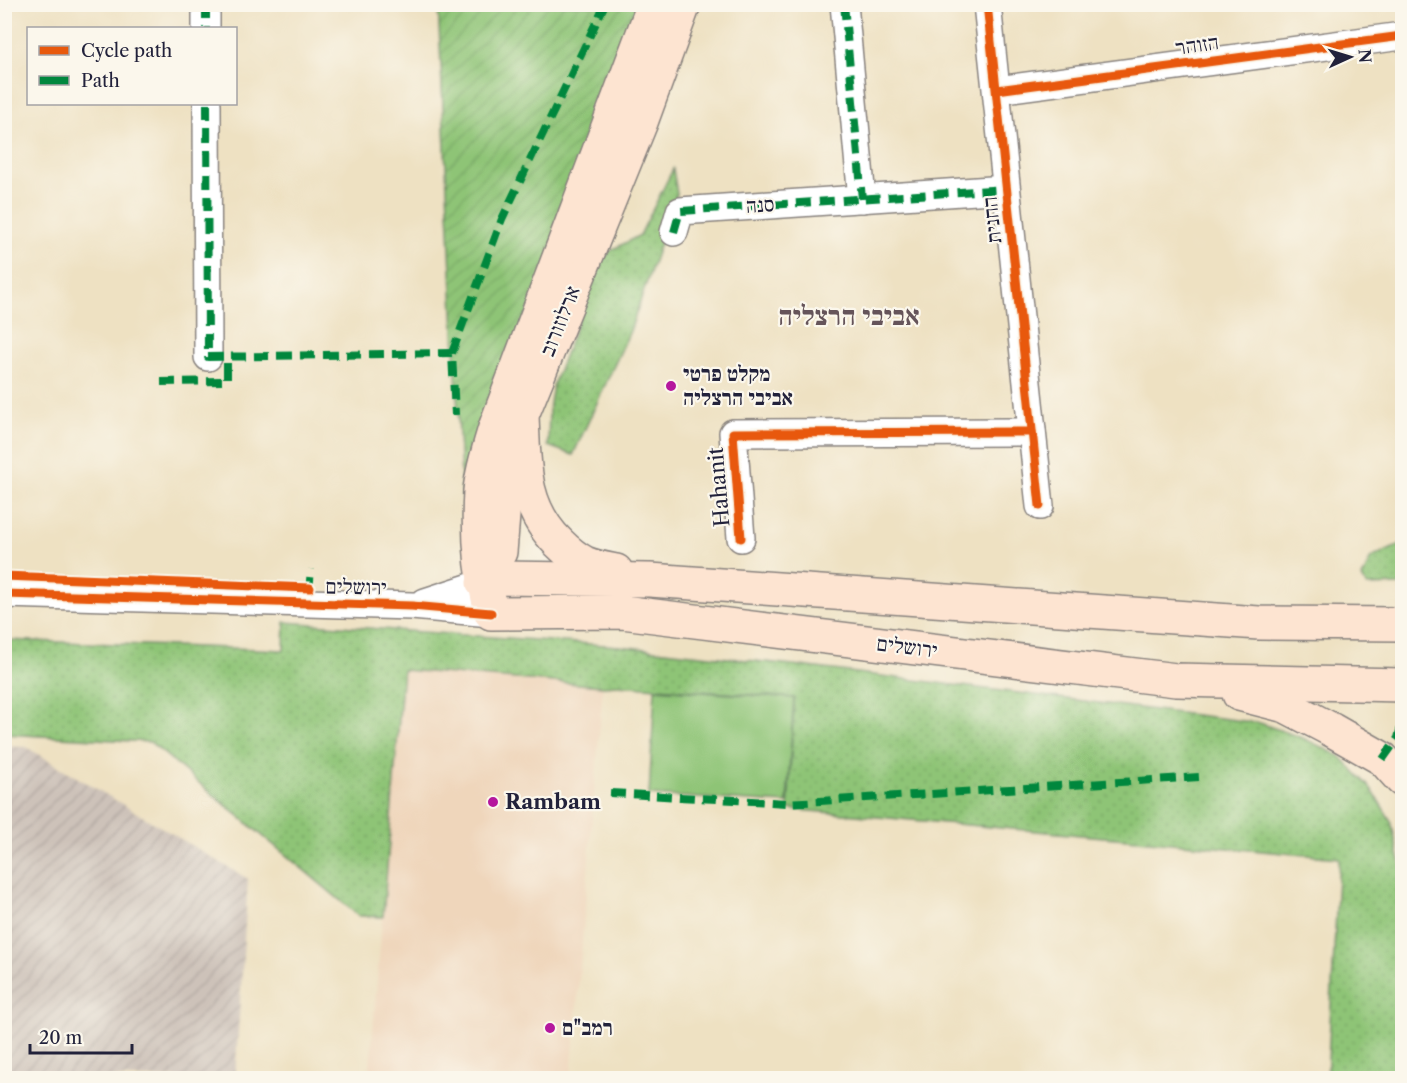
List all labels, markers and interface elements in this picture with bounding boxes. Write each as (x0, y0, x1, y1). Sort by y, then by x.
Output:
legend (27, 27, 237, 105)
north arrow (1320, 27, 1380, 87)
street label: הזוהר (1174, 29, 1220, 60)
text: Cycle path (81, 40, 172, 62)
text: N (1355, 48, 1375, 64)
text: Path (81, 70, 120, 92)
street label: סנה (745, 191, 775, 218)
street label: החנית (977, 195, 1006, 245)
street label: ארלוזורוב (534, 282, 585, 360)
district label: אביבי הרצליה (778, 299, 920, 332)
place label: מקלט פרטי אביבי הרצליה (683, 361, 793, 410)
marker: מקלט פרטי אביבי הרצליה (664, 379, 678, 393)
street label: Hahanit (703, 445, 734, 528)
street label: ירושלים (325, 573, 387, 600)
street label: ירושלים (875, 630, 939, 663)
place label: Rambam (505, 789, 601, 814)
marker: Rambam (486, 795, 500, 809)
place label: רמב"ם (562, 1015, 613, 1040)
scale bar (30, 1017, 132, 1055)
marker: רמב"ם (543, 1021, 557, 1035)
text: 20 m (39, 1027, 83, 1049)

